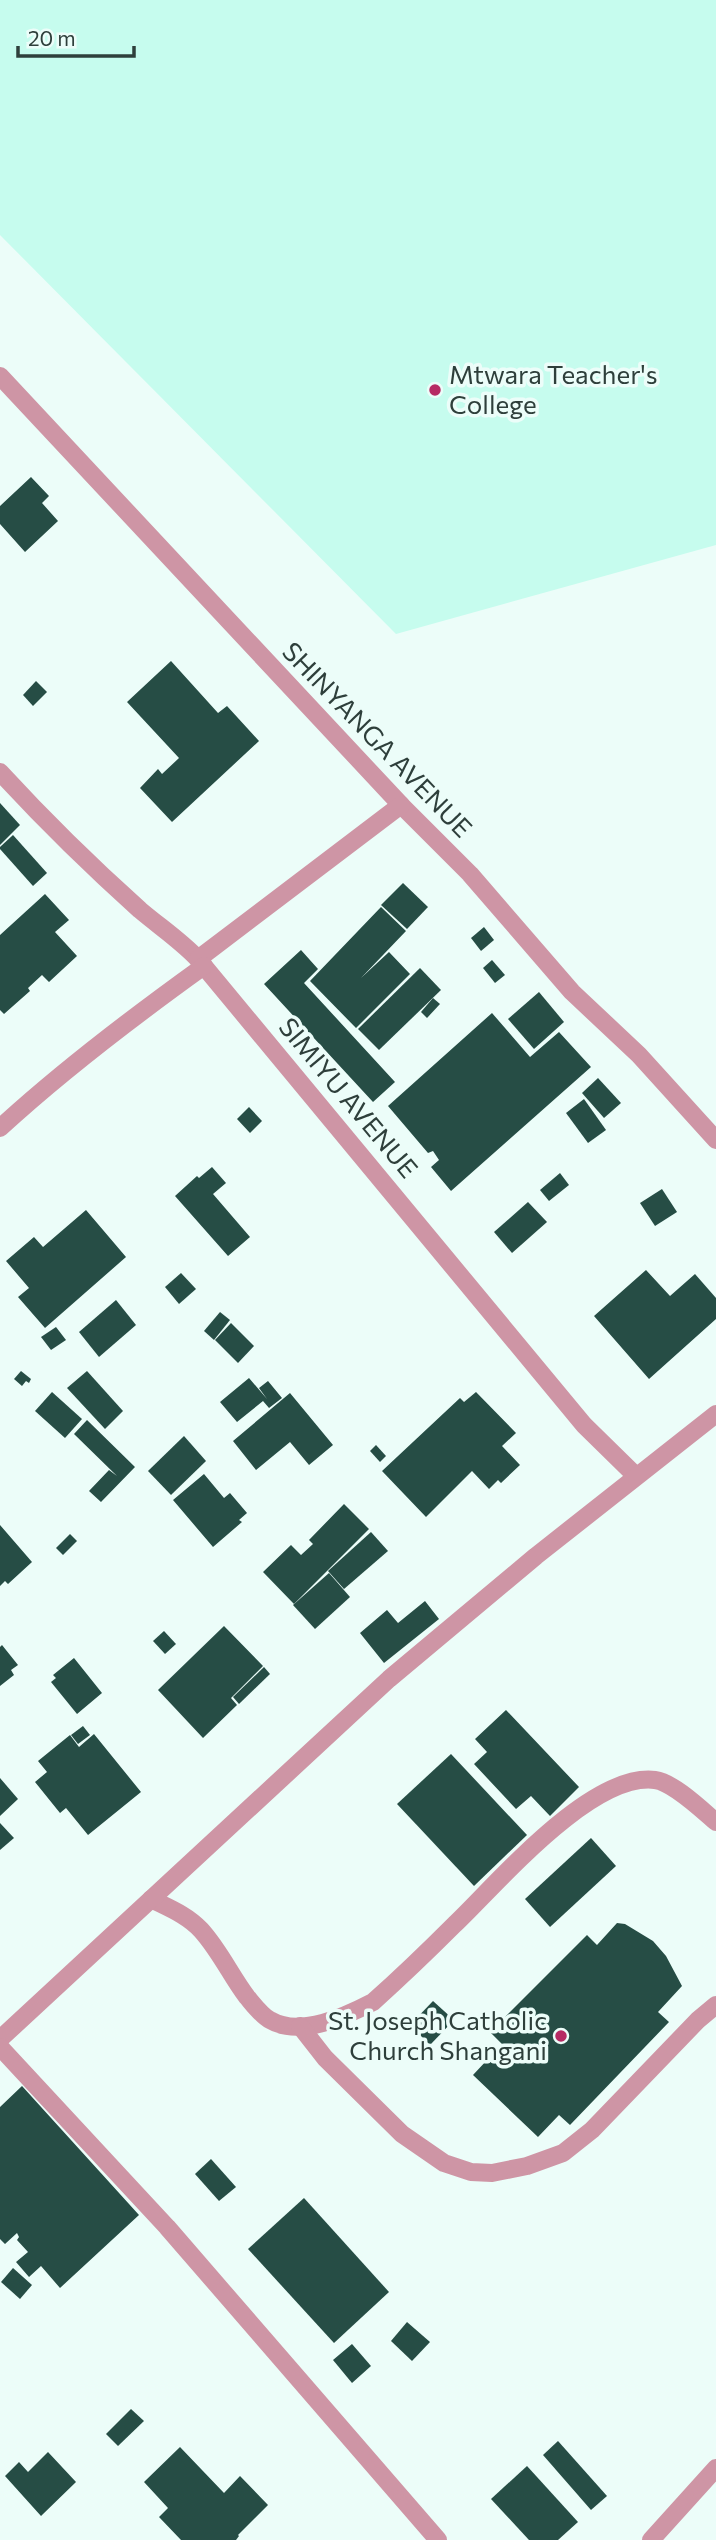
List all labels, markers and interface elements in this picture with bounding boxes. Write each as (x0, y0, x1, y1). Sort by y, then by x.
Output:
scale bar (18, 14, 133, 58)
text: 20 m (28, 25, 76, 50)
place label: Mtwara Teacher's College (449, 358, 658, 419)
marker: Mtwara Teacher's College (427, 382, 443, 398)
street label: SHINYANGA AVENUE (277, 635, 479, 843)
street label: SIMIYU AVENUE (273, 1011, 425, 1183)
place label: St. Joseph Catholic Church Shangani (328, 2004, 547, 2065)
marker: St. Joseph Catholic Church Shangani (553, 2028, 569, 2044)

